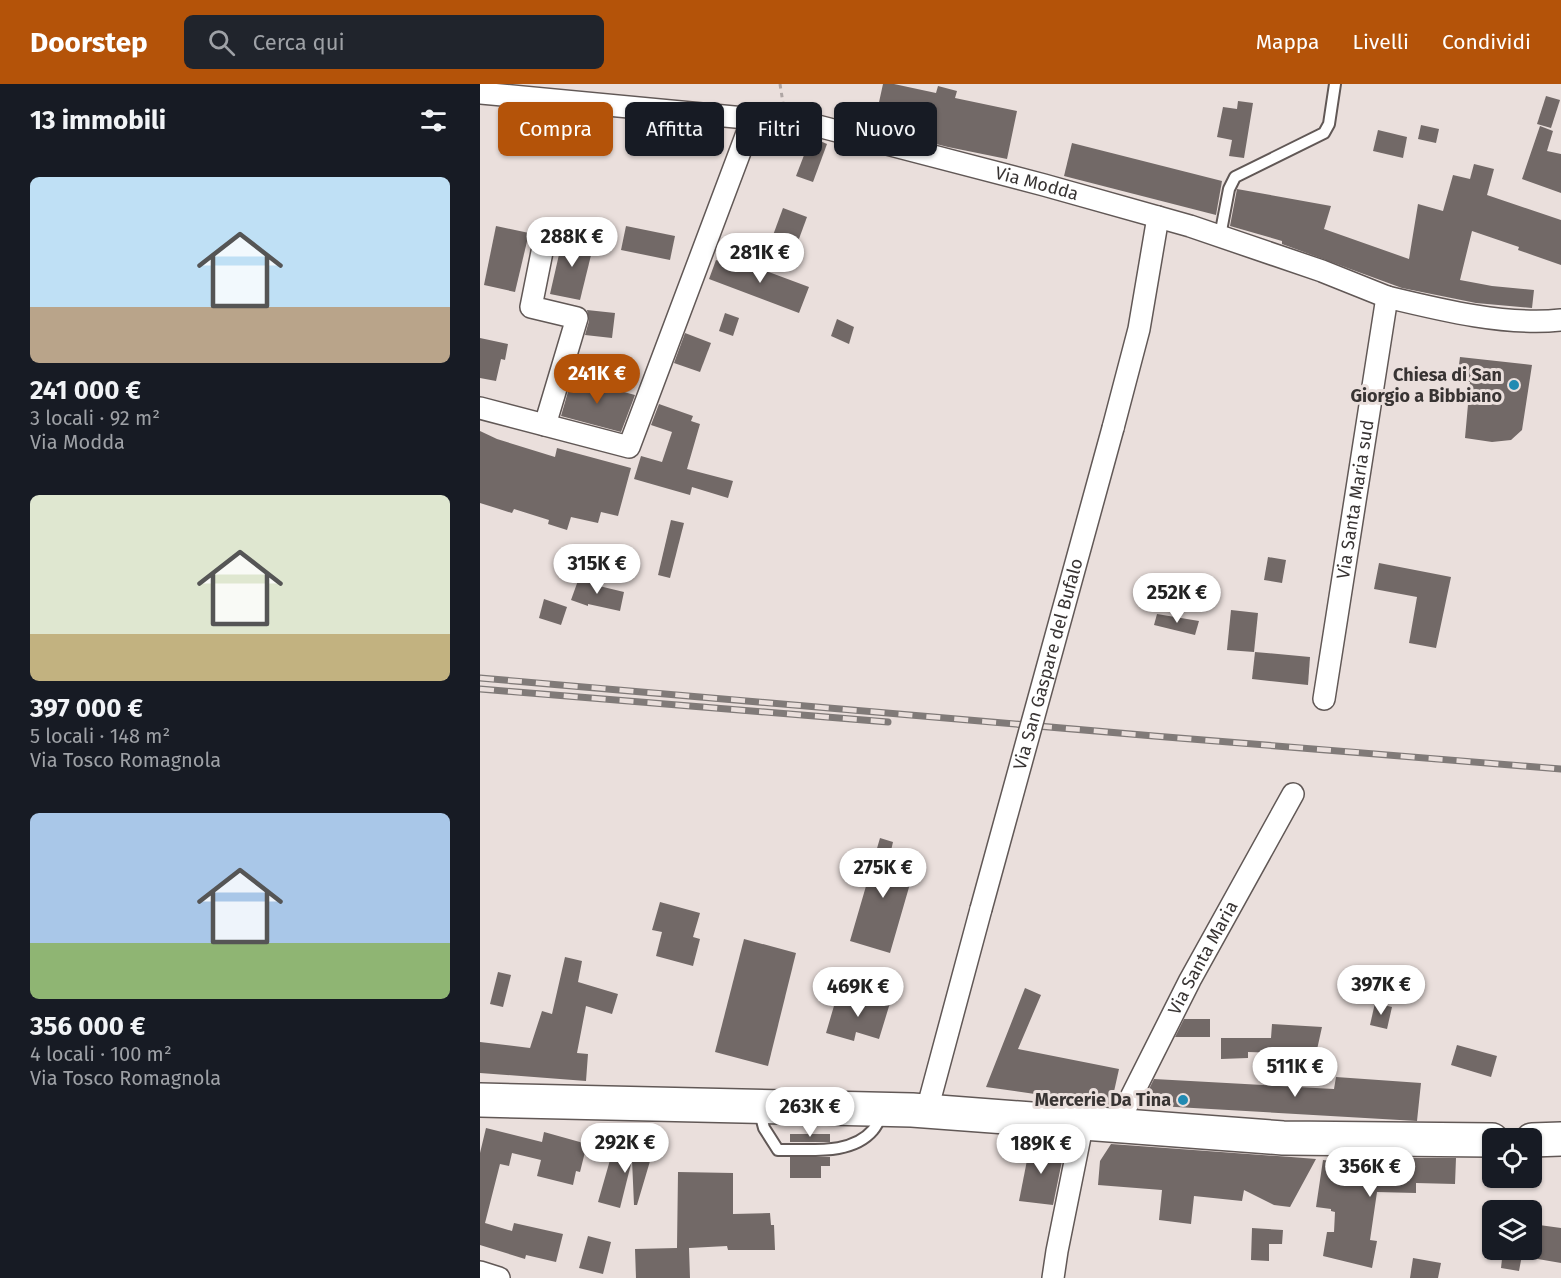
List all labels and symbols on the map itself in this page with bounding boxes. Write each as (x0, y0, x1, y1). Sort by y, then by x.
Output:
street label: Via Modda (993, 162, 1081, 205)
pin: 288K € (523, 217, 621, 268)
pin: 281K € (711, 233, 809, 284)
pin: 241K € (548, 354, 646, 405)
place label: Chiesa di San Giorgio a Bibbiano (1350, 364, 1502, 407)
marker: Chiesa di San Giorgio a Bibbiano (1507, 378, 1521, 392)
street label: Via Santa Maria sud (1332, 418, 1379, 581)
pin: 315K € (548, 544, 646, 595)
street label: Via San Gaspare del Bufalo (1009, 556, 1088, 772)
pin: 252K € (1128, 573, 1226, 624)
pin: 275K € (834, 848, 932, 899)
street label: Via Santa Maria (1163, 897, 1243, 1018)
pin: 397K € (1332, 965, 1430, 1016)
pin: 469K € (809, 967, 907, 1018)
pin: 511K € (1246, 1047, 1344, 1098)
pin: 263K € (761, 1087, 859, 1138)
place label: Mercerie Da Tina (1035, 1089, 1171, 1111)
marker: Mercerie Da Tina (1176, 1093, 1190, 1107)
pin: 292K € (576, 1123, 674, 1174)
pin: 189K € (992, 1124, 1090, 1175)
pin: 356K € (1321, 1147, 1419, 1198)

